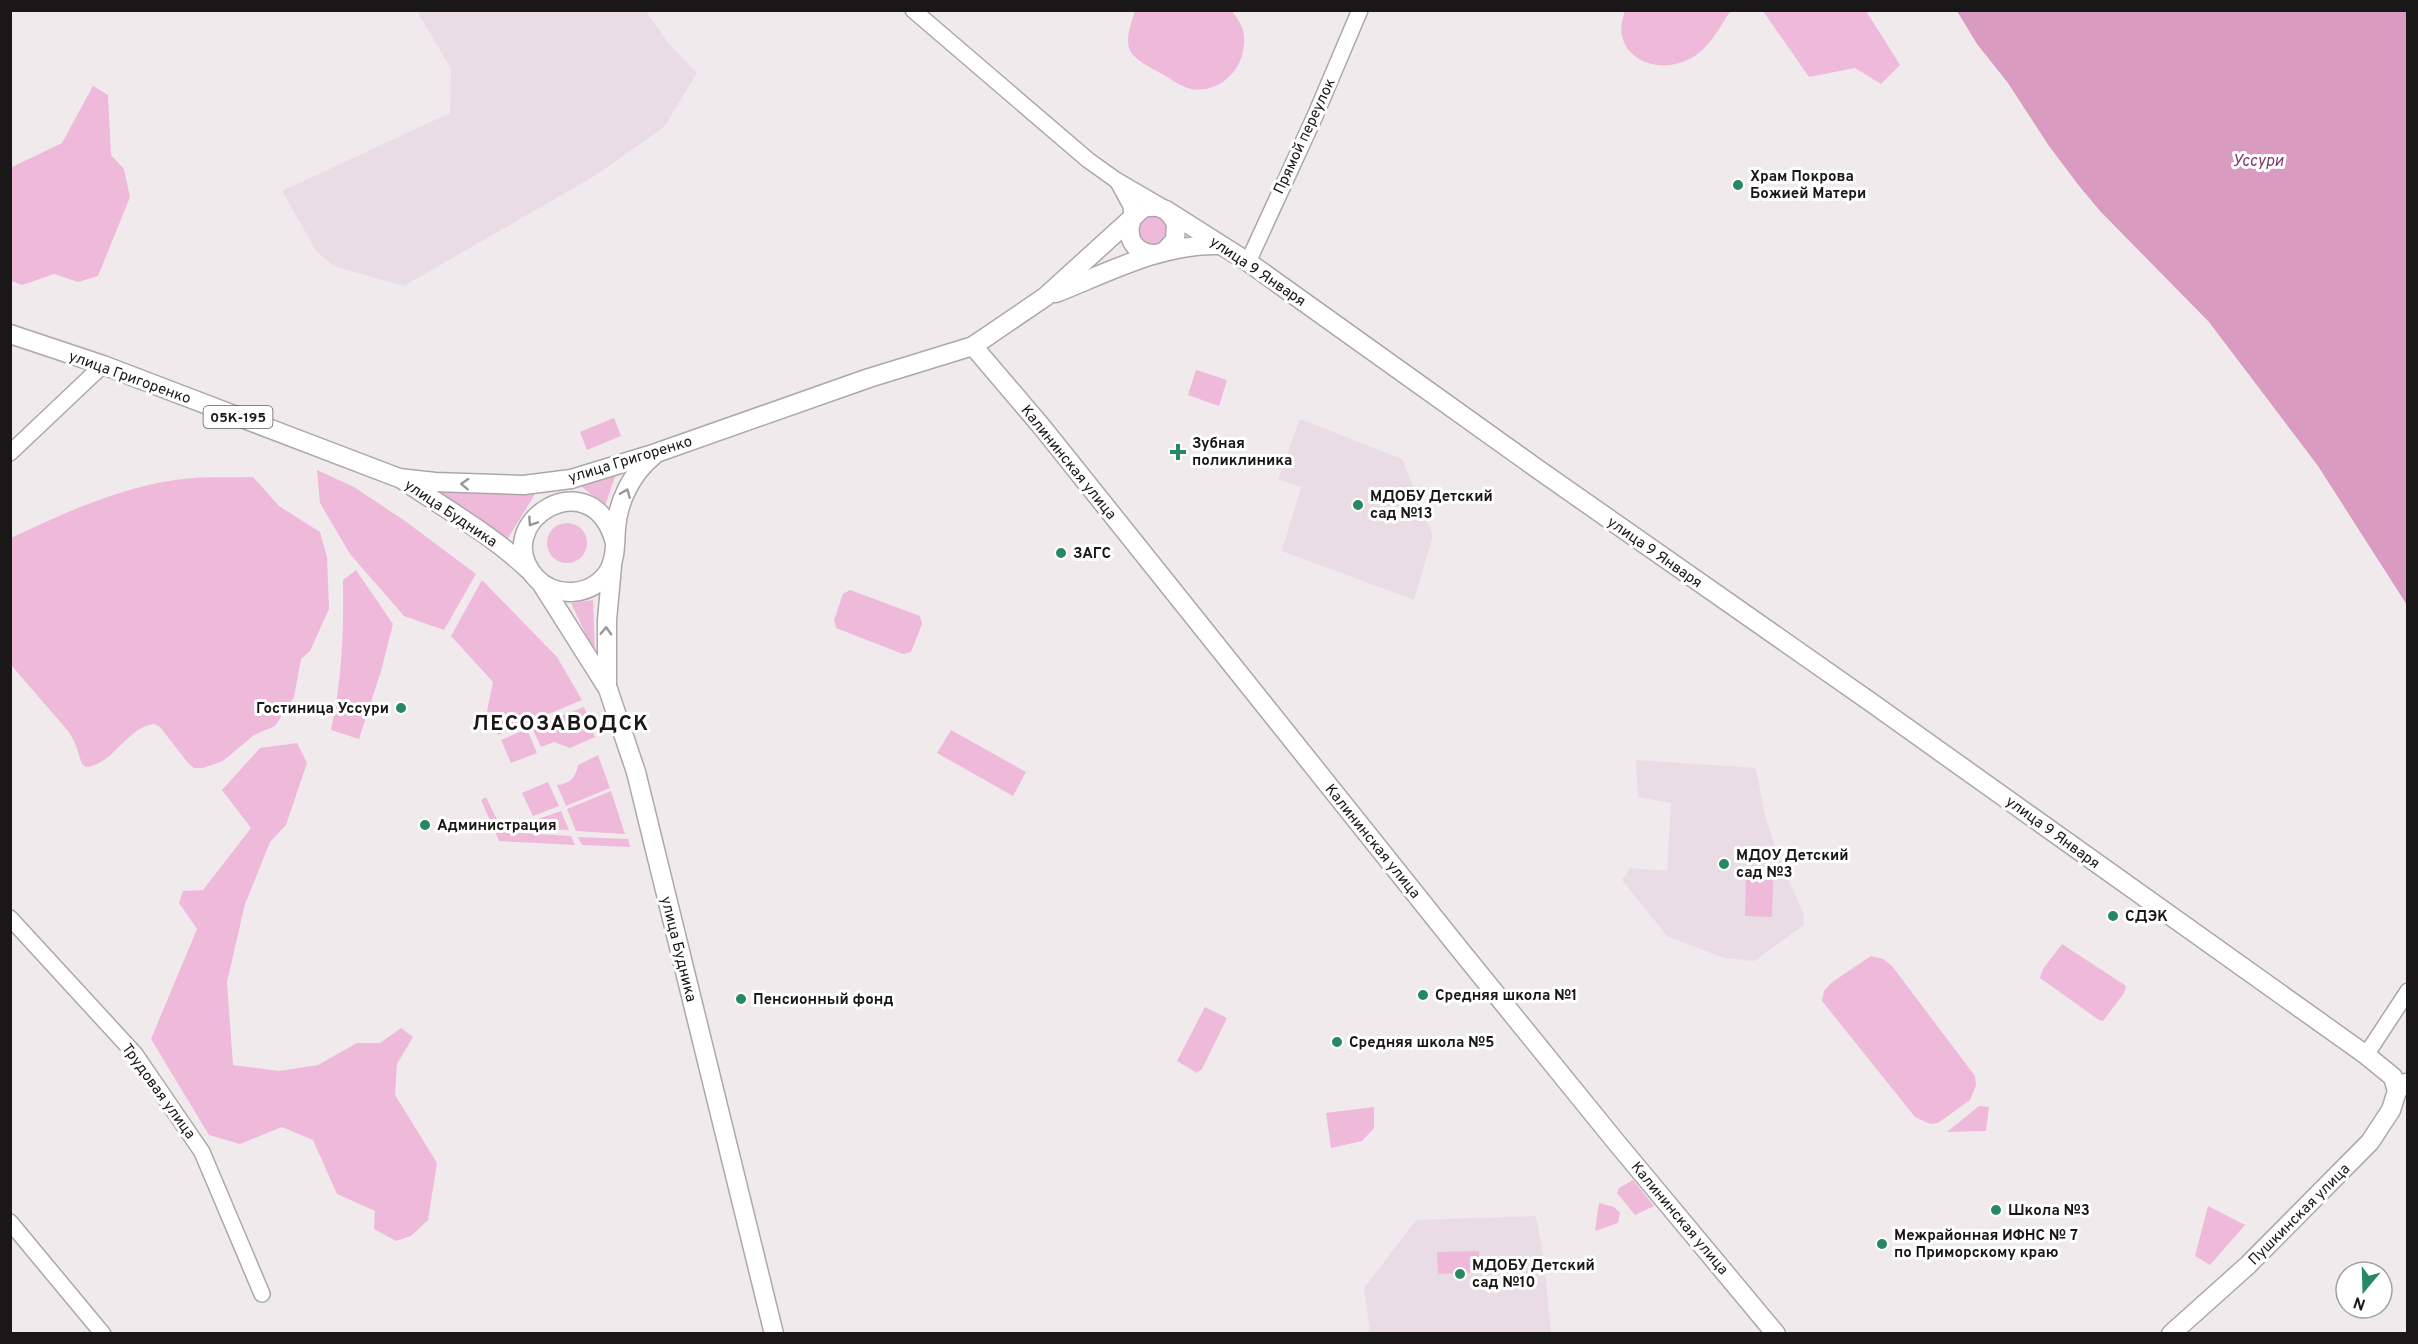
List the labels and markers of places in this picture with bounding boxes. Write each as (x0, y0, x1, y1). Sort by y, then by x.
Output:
place label: Храм Покрова Божией Матери (1750, 168, 1866, 204)
marker: Храм Покрова Божией Матери (1731, 178, 1745, 192)
place label: Зубная поликлиника (1192, 435, 1292, 471)
marker: Зубная поликлиника (1169, 443, 1187, 461)
place label: МДОБУ Детский сад №13 (1370, 488, 1493, 524)
marker: МДОБУ Детский сад №13 (1351, 498, 1365, 512)
place label: ЗАГС (1073, 545, 1111, 564)
marker: ЗАГС (1054, 546, 1068, 560)
place label: Гостиница Уссури (256, 700, 389, 719)
marker: Гостиница Уссури (394, 701, 408, 715)
place label: Администрация (437, 817, 557, 836)
marker: Администрация (418, 818, 432, 832)
place label: МДОУ Детский сад №3 (1736, 847, 1849, 883)
marker: МДОУ Детский сад №3 (1717, 857, 1731, 871)
place label: СДЭК (2125, 908, 2168, 927)
marker: СДЭК (2106, 909, 2120, 923)
place label: Средняя школа №1 (1435, 987, 1577, 1006)
marker: Средняя школа №1 (1416, 988, 1430, 1002)
place label: Пенсионный фонд (753, 991, 893, 1010)
marker: Пенсионный фонд (734, 992, 748, 1006)
place label: Средняя школа №5 (1349, 1034, 1494, 1053)
marker: Средняя школа №5 (1330, 1035, 1344, 1049)
place label: Школа №3 (2008, 1202, 2090, 1221)
marker: Школа №3 (1989, 1203, 2003, 1217)
place label: Межрайонная ИФНС № 7 по Приморскому краю (1894, 1227, 2078, 1263)
marker: Межрайонная ИФНС № 7 по Приморскому краю (1875, 1237, 1889, 1251)
place label: МДОБУ Детский сад №10 (1472, 1257, 1595, 1293)
marker: МДОБУ Детский сад №10 (1453, 1267, 1467, 1281)

